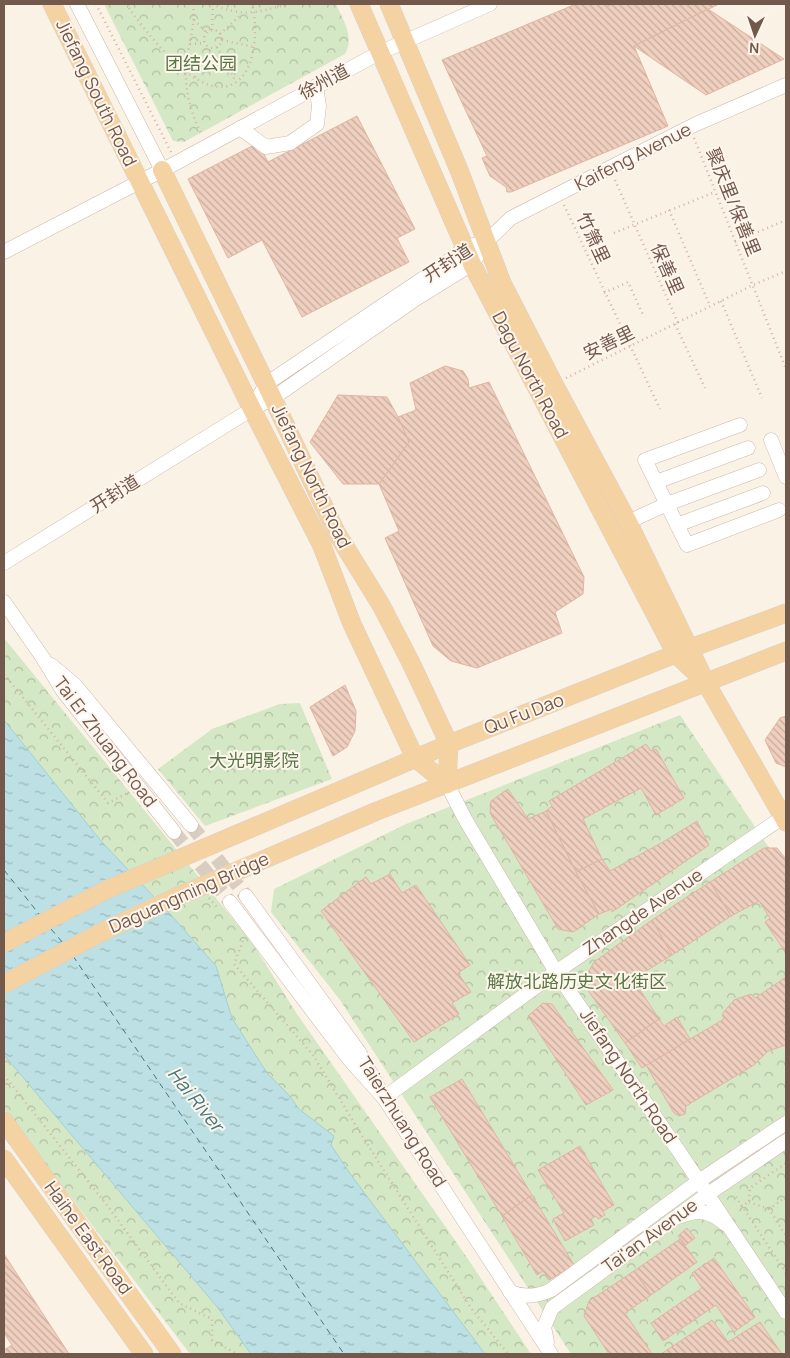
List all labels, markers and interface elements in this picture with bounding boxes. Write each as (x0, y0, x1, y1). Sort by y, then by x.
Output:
north arrow (730, 10, 780, 60)
street label: Jiefang South Road (51, 15, 143, 170)
text: N (749, 39, 760, 58)
park label: 团结公园 (165, 51, 237, 75)
street label: 徐州道 (294, 58, 353, 104)
street label: Kaifeng Avenue (570, 116, 695, 196)
street label: 聚庆里/保善里 (701, 144, 767, 259)
street label: 竹箫里 (572, 208, 616, 267)
street label: 开封道 (418, 237, 477, 287)
street label: 保善里 (646, 239, 690, 298)
street label: Dagu North Road (487, 307, 574, 442)
street label: 安善里 (579, 319, 638, 365)
street label: Jiefang North Road (267, 399, 357, 552)
street label: 开封道 (85, 469, 144, 518)
street label: Tai Er Zhuang Road (49, 671, 163, 812)
street label: Qu Fu Dao (480, 687, 567, 739)
park label: 大光明影院 (209, 748, 299, 772)
street label: Daguangming Bridge (105, 846, 272, 938)
street label: Zhangde Avenue (578, 862, 707, 960)
park label: 解放北路历史文化街区 (487, 969, 667, 993)
street label: Jiefang North Road (575, 1003, 683, 1148)
street label: Taierzhuang Road (353, 1052, 453, 1191)
water label: Hai River (162, 1061, 231, 1138)
street label: Haihe East Road (40, 1176, 138, 1299)
street label: Tai'an Avenue (597, 1192, 702, 1278)

